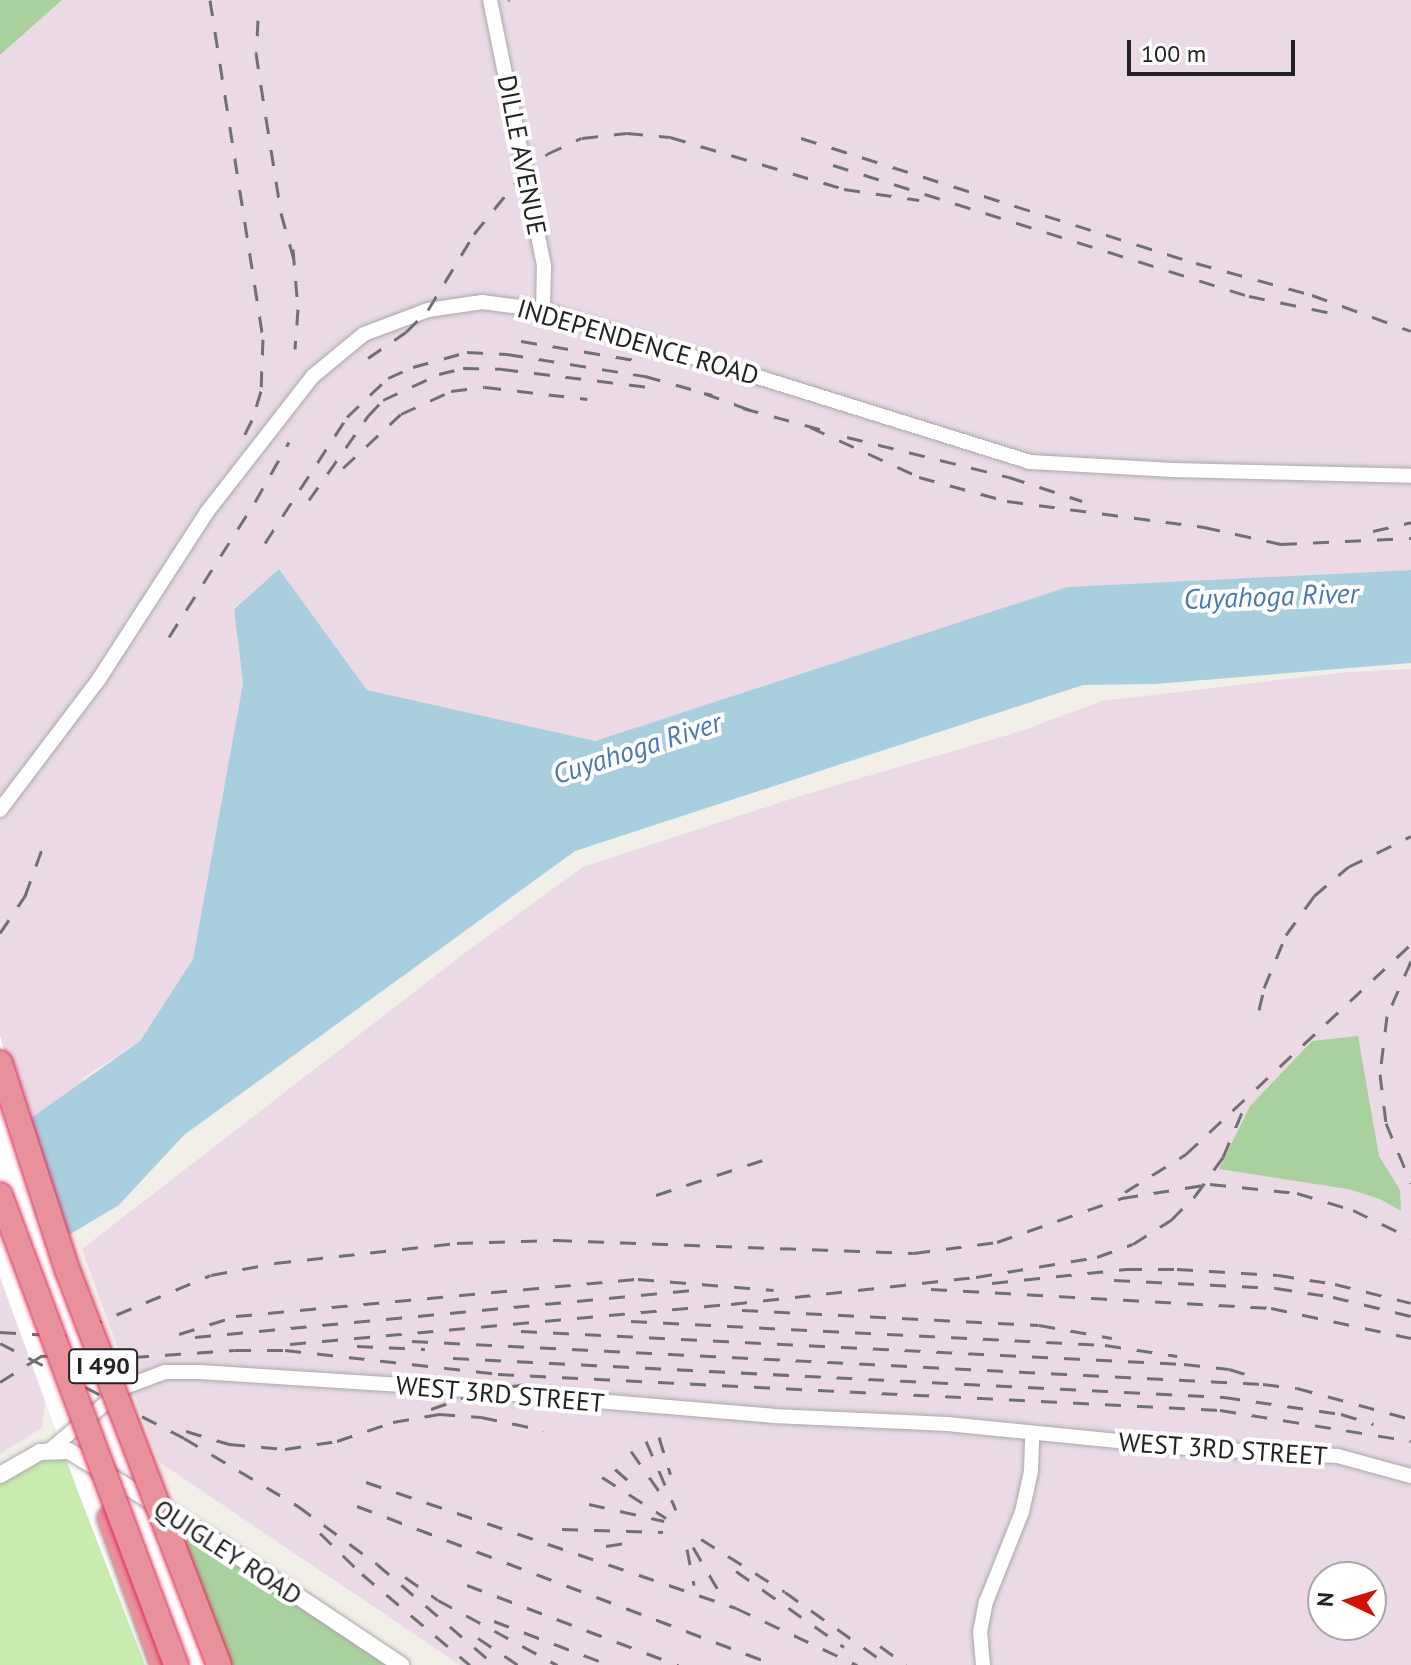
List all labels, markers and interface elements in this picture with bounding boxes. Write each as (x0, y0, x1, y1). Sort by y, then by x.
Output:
scale bar (1131, 24, 1299, 74)
text: 100 m (1141, 38, 1206, 69)
street label: DILLE AVENUE (491, 72, 553, 238)
street label: INDEPENDENCE ROAD (514, 293, 762, 391)
water label: Cuyahoga River (1183, 576, 1359, 616)
water label: Cuyahoga River (549, 705, 725, 791)
road number: I 490 (67, 1346, 139, 1386)
street label: WEST 3RD STREET (394, 1369, 606, 1419)
street label: WEST 3RD STREET (1117, 1426, 1329, 1472)
street label: QUIGLEY ROAD (148, 1492, 308, 1612)
north arrow (1307, 1561, 1387, 1641)
text: N (1311, 1591, 1340, 1608)

